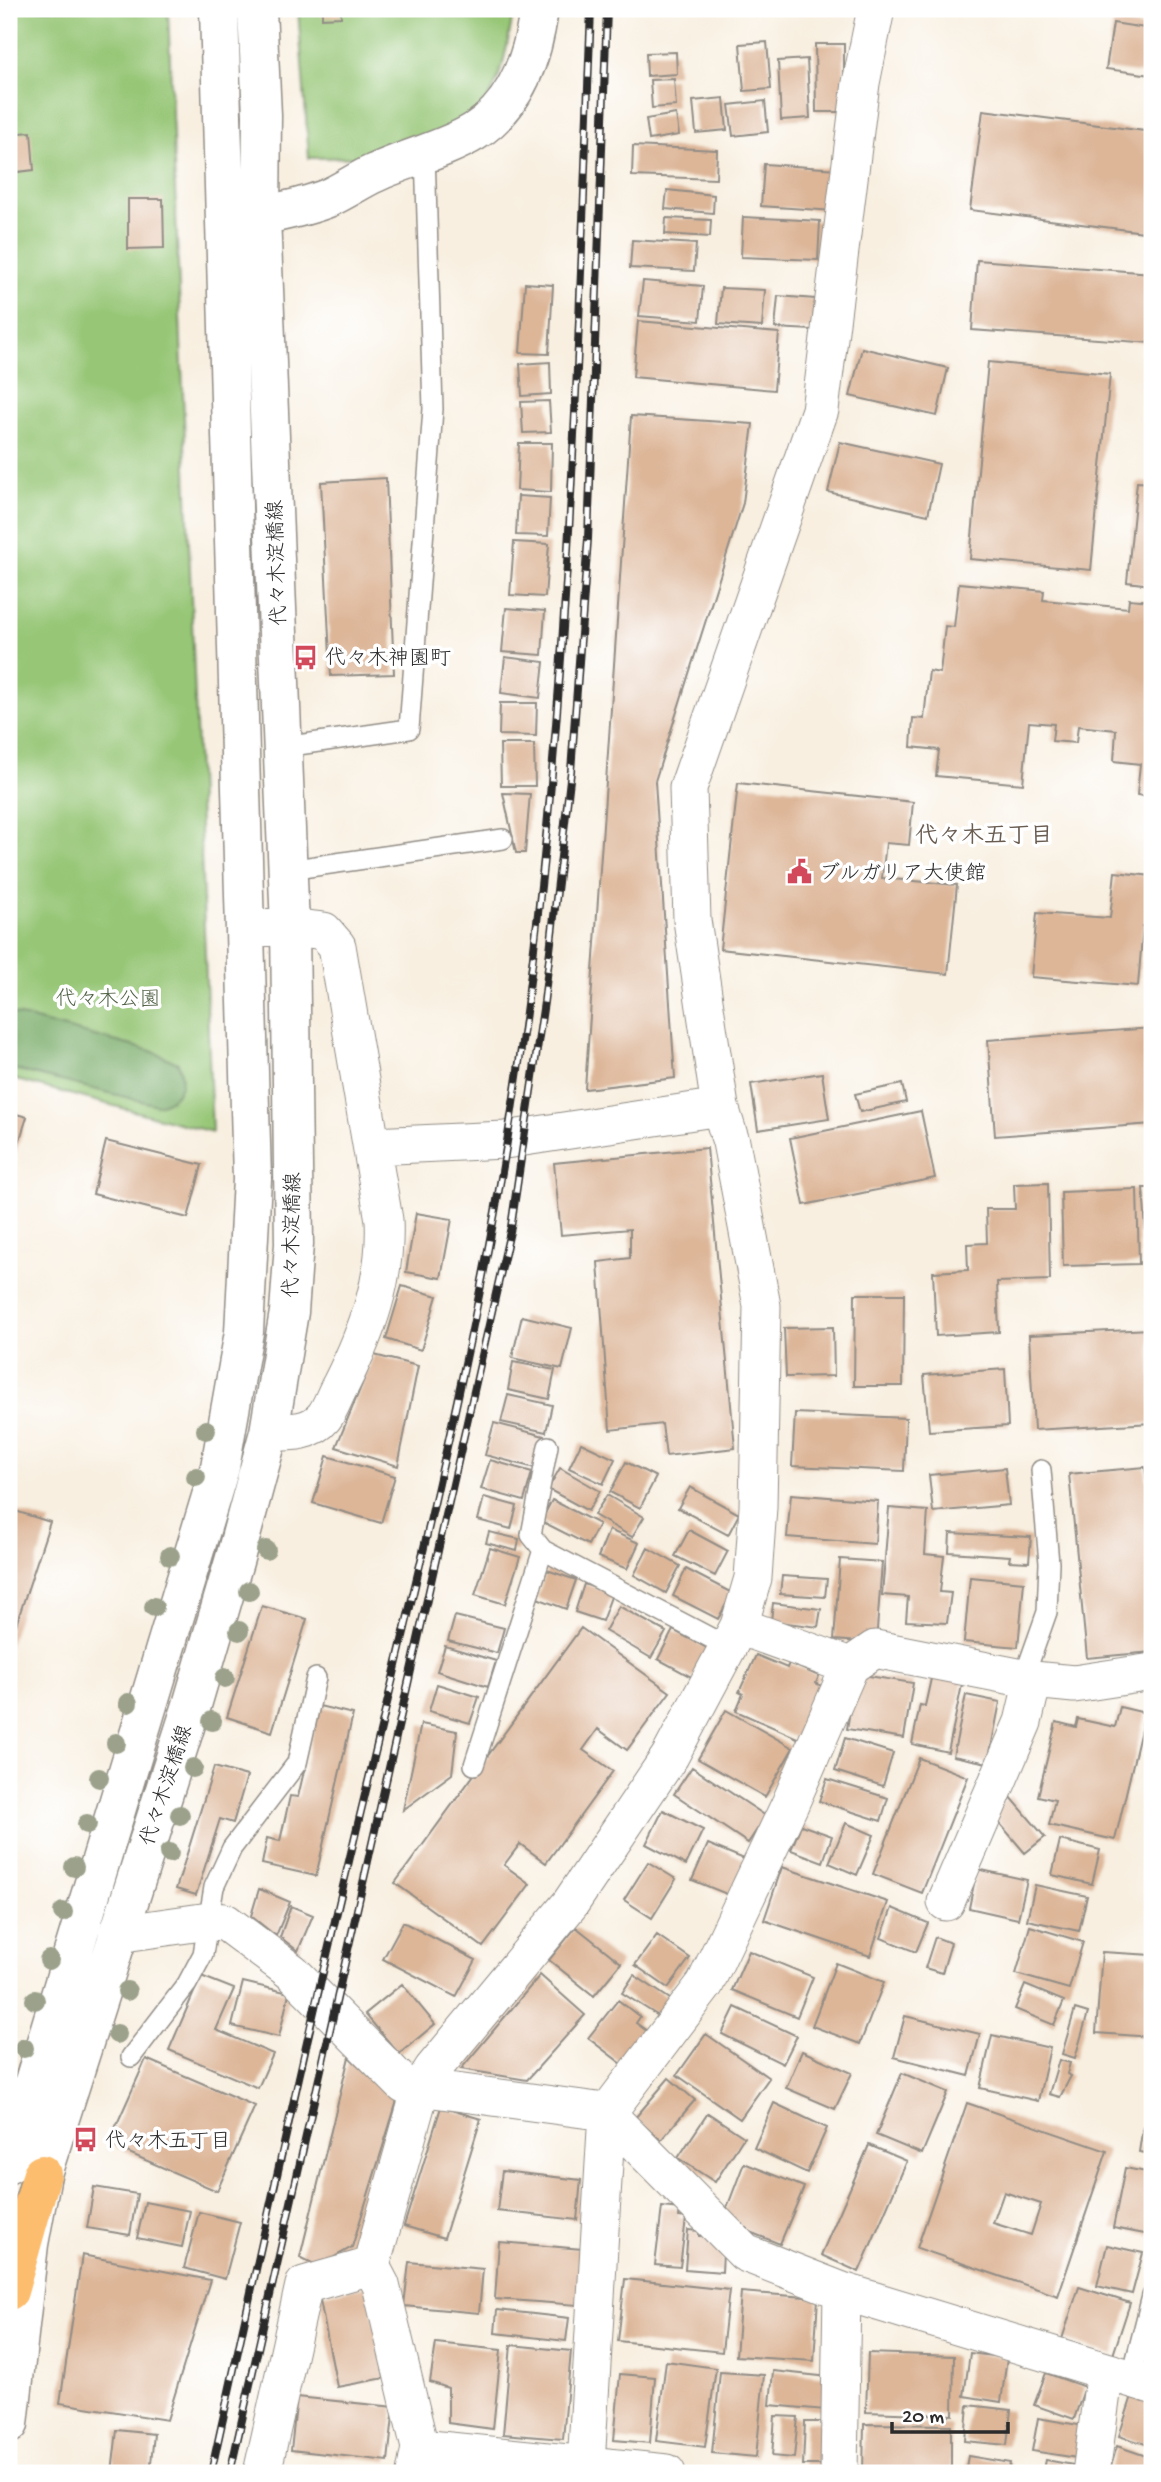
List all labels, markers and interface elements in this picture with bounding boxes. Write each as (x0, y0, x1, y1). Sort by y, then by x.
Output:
street label: 代々木淀橋線 (263, 499, 294, 626)
bus stop icon: 代々木神園町 (291, 643, 319, 671)
place label: 代々木神園町 (325, 646, 451, 673)
district label: 代々木五丁目 (915, 823, 1053, 851)
public building icon: ブルガリア大使館 (785, 858, 813, 886)
place label: ブルガリア大使館 (819, 862, 986, 888)
park label: 代々木公園 (56, 987, 161, 1014)
street label: 代々木淀橋線 (279, 1172, 308, 1298)
street label: 代々木淀橋線 (135, 1722, 200, 1850)
bus stop icon: 代々木五丁目 (71, 2126, 99, 2154)
place label: 代々木五丁目 (105, 2129, 231, 2156)
scale bar (892, 2391, 1007, 2435)
text: 20 m (902, 2406, 944, 2431)

